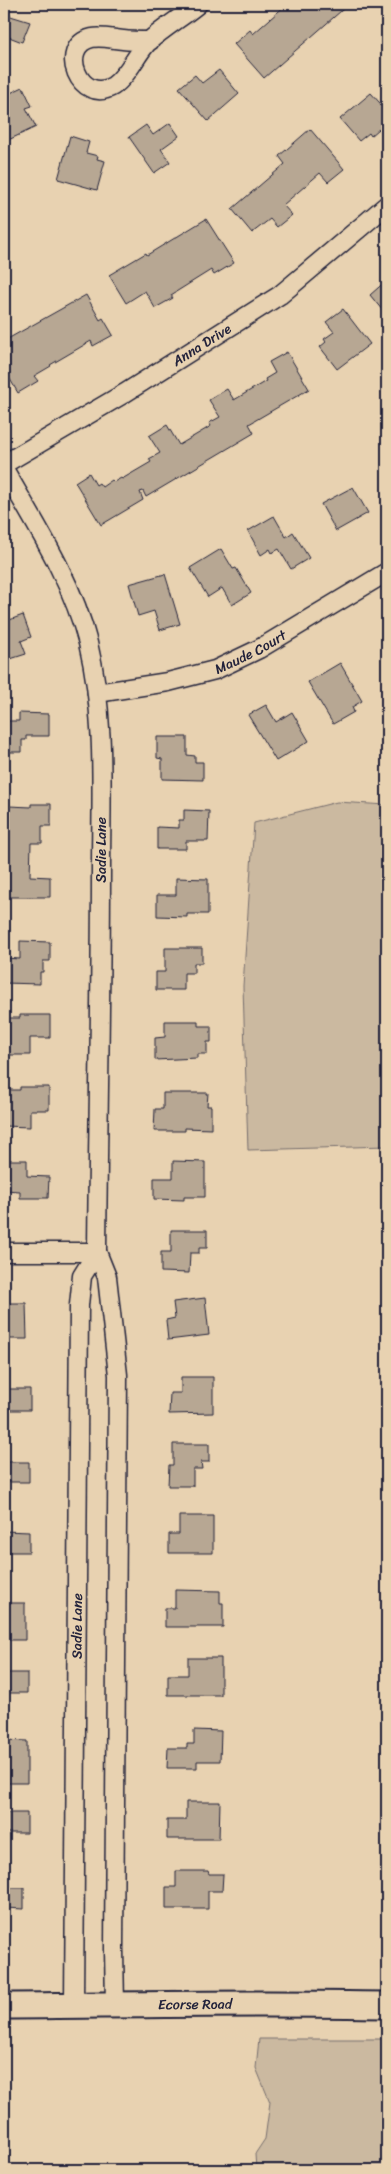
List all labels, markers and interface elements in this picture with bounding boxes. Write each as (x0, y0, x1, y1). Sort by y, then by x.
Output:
street label: Anna Drive (166, 317, 237, 374)
street label: Maude Court (210, 622, 293, 682)
street label: Sadie Lane (89, 817, 114, 883)
street label: Sadie Lane (64, 1593, 90, 1659)
street label: Ecorse Road (158, 1992, 234, 2017)

